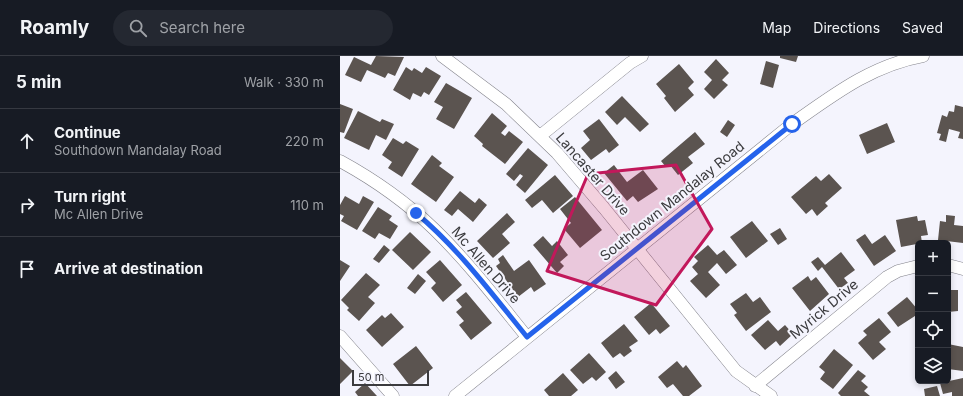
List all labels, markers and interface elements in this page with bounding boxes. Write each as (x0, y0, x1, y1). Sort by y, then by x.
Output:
search box (113, 10, 393, 46)
text: Roamly (20, 16, 89, 39)
icon: search (127, 17, 149, 39)
text: Search here (159, 18, 245, 37)
text: Map (762, 19, 791, 36)
text: Directions (813, 19, 880, 36)
text: Saved (902, 19, 943, 36)
text: 5 min (16, 72, 62, 92)
text: Walk · 330 m (244, 74, 324, 90)
route start (783, 115, 801, 133)
text: Continue (54, 123, 121, 142)
street label: Lancaster Drive (553, 129, 634, 218)
icon: ahead (16, 130, 38, 152)
text: 220 m (285, 133, 324, 149)
street label: Southdown Mandalay Road (596, 137, 747, 264)
text: Southdown Mandalay Road (54, 142, 222, 158)
text: Turn right (54, 187, 126, 206)
icon: right (16, 194, 38, 216)
text: 110 m (290, 197, 324, 213)
route end (407, 204, 425, 222)
text: Mc Allen Drive (54, 206, 143, 222)
street label: Mc Allen Drive (448, 223, 524, 307)
map controls (915, 240, 951, 384)
button: + (915, 240, 951, 276)
icon: arrive (16, 258, 38, 280)
text: Arrive at destination (54, 259, 203, 278)
street label: Myrick Drive (786, 275, 861, 342)
button: − (915, 276, 951, 312)
button: locate (915, 312, 951, 348)
button: layers (915, 348, 951, 384)
scale bar (352, 368, 429, 387)
text: 50 m (358, 370, 384, 384)

